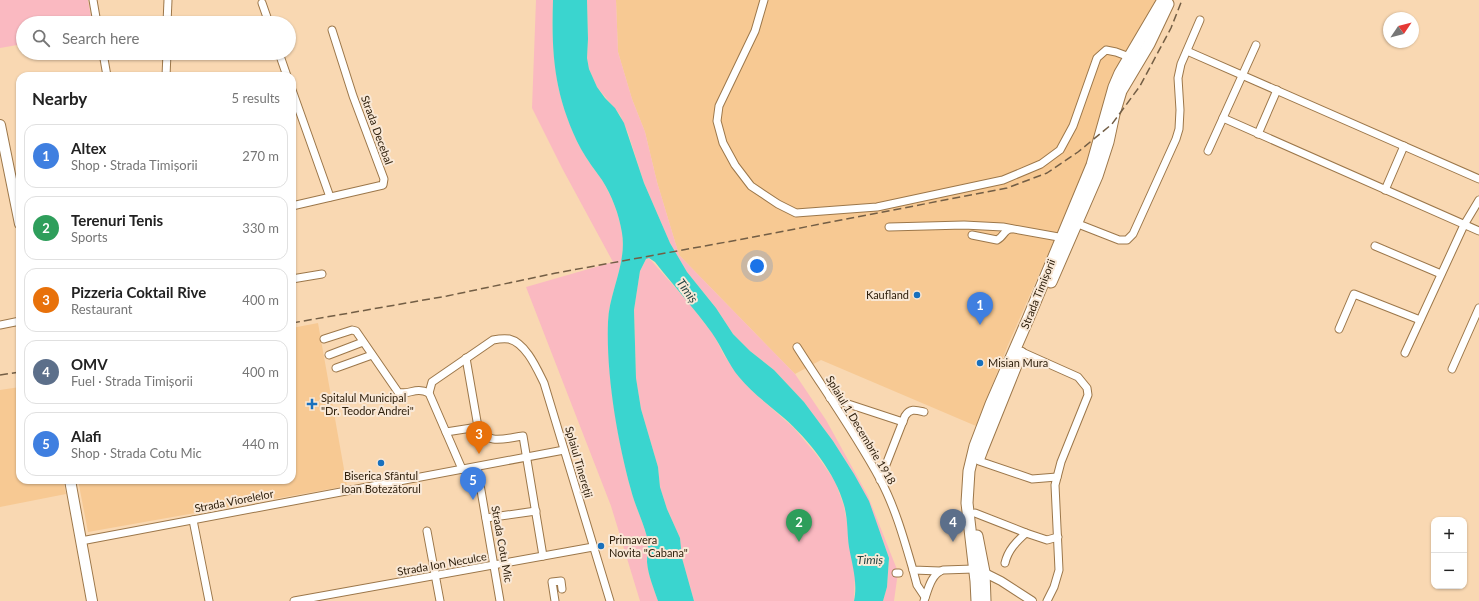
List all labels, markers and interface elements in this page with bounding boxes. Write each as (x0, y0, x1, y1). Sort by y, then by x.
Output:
north arrow (1383, 12, 1419, 48)
search box (16, 16, 296, 60)
icon: search (30, 27, 52, 49)
text: Search here (62, 29, 139, 47)
text: Nearby (32, 88, 87, 109)
text: 5 results (232, 90, 280, 106)
street label: Strada Decebal (359, 93, 396, 166)
text: Altex (71, 139, 106, 157)
text: 1 (42, 148, 50, 164)
text: 270 m (242, 148, 279, 164)
text: Shop · Strada Timișorii (71, 157, 198, 173)
text: Terenuri Tenis (71, 211, 163, 229)
text: 2 (42, 220, 50, 236)
text: 330 m (242, 220, 279, 236)
text: Sports (71, 229, 108, 245)
your location (747, 256, 767, 276)
street label: Strada Timișorii (1018, 257, 1058, 331)
water label: Timiș (674, 276, 701, 306)
text: Pizzeria Coktail Rive (71, 283, 206, 301)
place label: Kaufland (866, 288, 909, 301)
marker: Kaufland (912, 290, 922, 300)
text: 3 (42, 292, 50, 308)
text: 400 m (242, 292, 279, 308)
pin: 1 (967, 292, 993, 325)
text: Restaurant (71, 301, 133, 317)
text: OMV (71, 355, 108, 373)
place label: Misian Mura (988, 356, 1048, 369)
marker: Misian Mura (975, 358, 985, 368)
text: 4 (42, 364, 50, 380)
text: 400 m (242, 364, 279, 380)
text: Fuel · Strada Timișorii (71, 373, 193, 389)
street label: Splaiul 1 Decembrie 1918 (824, 373, 899, 486)
place label: Spitalul Municipal "Dr. Teodor Andrei" (321, 391, 414, 417)
marker: Spitalul Municipal "Dr. Teodor Andrei" (306, 398, 318, 410)
pin: 3 (466, 421, 492, 454)
street label: Splaiul Tinereții (563, 425, 596, 499)
text: Alafi (71, 427, 102, 445)
text: 5 (42, 436, 50, 452)
text: 440 m (242, 436, 279, 452)
text: Shop · Strada Cotu Mic (71, 445, 202, 461)
marker: Biserica Sfântul Ioan Botezătorul (376, 458, 386, 468)
pin: 5 (460, 467, 486, 500)
place label: Biserica Sfântul Ioan Botezătorul (341, 469, 421, 495)
street label: Strada Viorelelor (193, 486, 275, 515)
street label: Strada Cotu Mic (489, 504, 516, 583)
pin: 2 (786, 509, 812, 542)
pin: 4 (940, 509, 966, 542)
map controls (1431, 517, 1467, 589)
button: + (1431, 517, 1467, 553)
place label: Primavera Novita "Cabana" (609, 533, 688, 559)
marker: Primavera Novita "Cabana" (596, 541, 606, 551)
street label: Strada Ion Neculce (396, 549, 488, 578)
water label: Timiș (857, 552, 883, 567)
button: − (1431, 553, 1467, 589)

